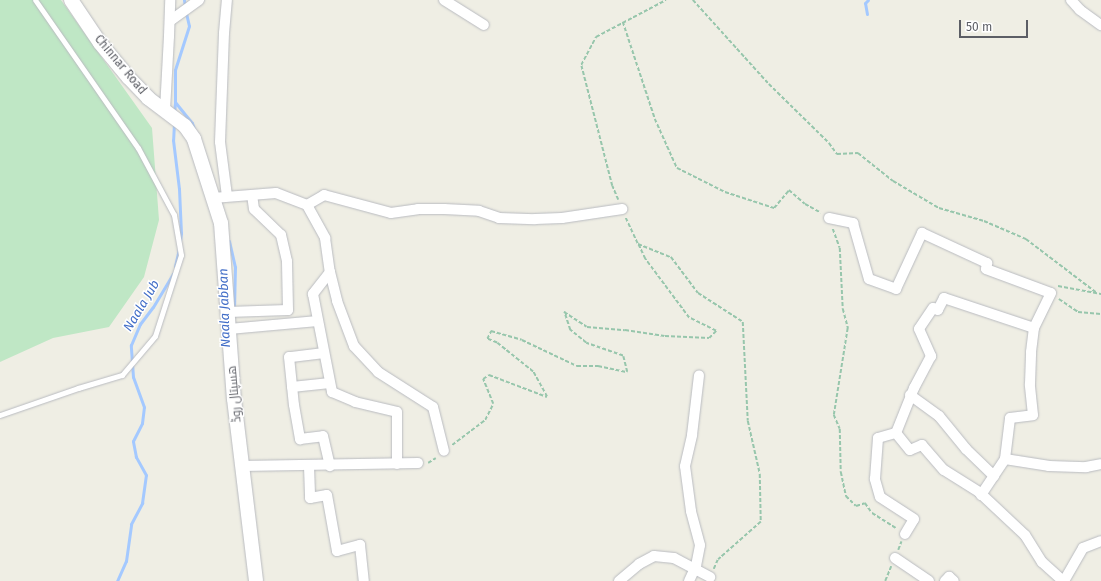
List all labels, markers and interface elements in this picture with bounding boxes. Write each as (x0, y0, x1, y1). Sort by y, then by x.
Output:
scale bar (961, 12, 1030, 38)
text: 50 m (966, 20, 992, 34)
street label: Chinnar Road (91, 32, 149, 98)
water label: Naala Jabban (216, 268, 234, 348)
water label: Naala Jub (121, 278, 163, 334)
street label: ھسپتال روڈ (225, 365, 245, 423)

